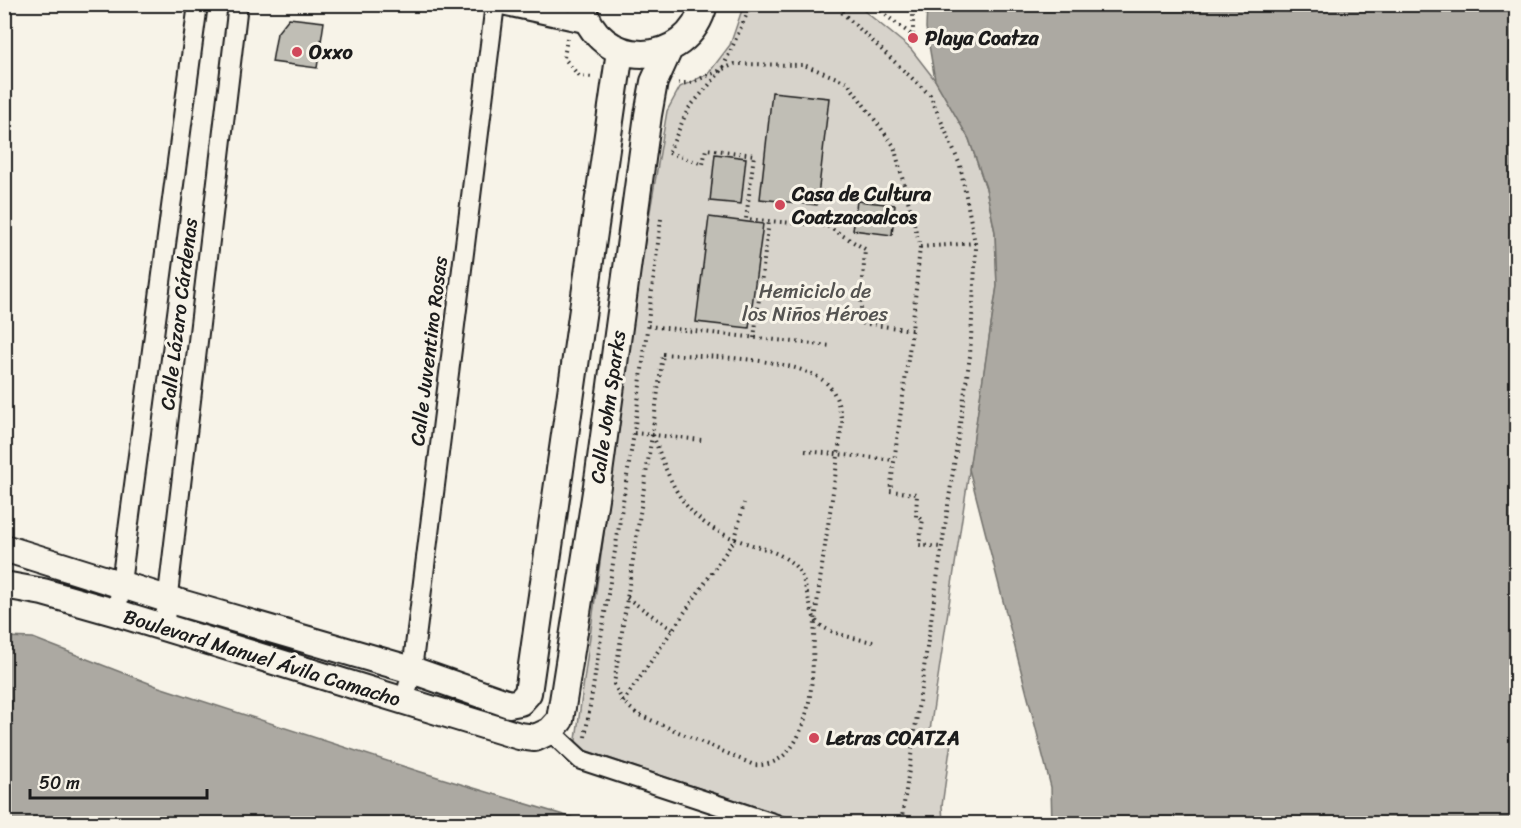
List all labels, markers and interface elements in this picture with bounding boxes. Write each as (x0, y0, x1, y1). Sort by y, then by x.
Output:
place label: Playa Coatza (925, 21, 1039, 56)
marker: Playa Coatza (906, 31, 920, 45)
place label: Oxxo (309, 35, 353, 70)
marker: Oxxo (290, 45, 304, 59)
place label: Casa de Cultura Coatzacoalcos (791, 177, 932, 235)
marker: Casa de Cultura Coatzacoalcos (773, 198, 787, 212)
street label: Calle Lázaro Cárdenas (150, 215, 208, 412)
street label: Calle Juventino Rosas (400, 253, 458, 448)
park label: Hemiciclo de los Niños Héroes (742, 274, 889, 332)
street label: Calle John Sparks (580, 327, 636, 486)
street label: Boulevard Manuel Ávila Camacho (119, 599, 405, 717)
place label: Letras COATZA (826, 721, 960, 756)
marker: Letras COATZA (807, 731, 821, 745)
scale bar (30, 762, 207, 800)
text: 50 m (39, 767, 80, 799)

